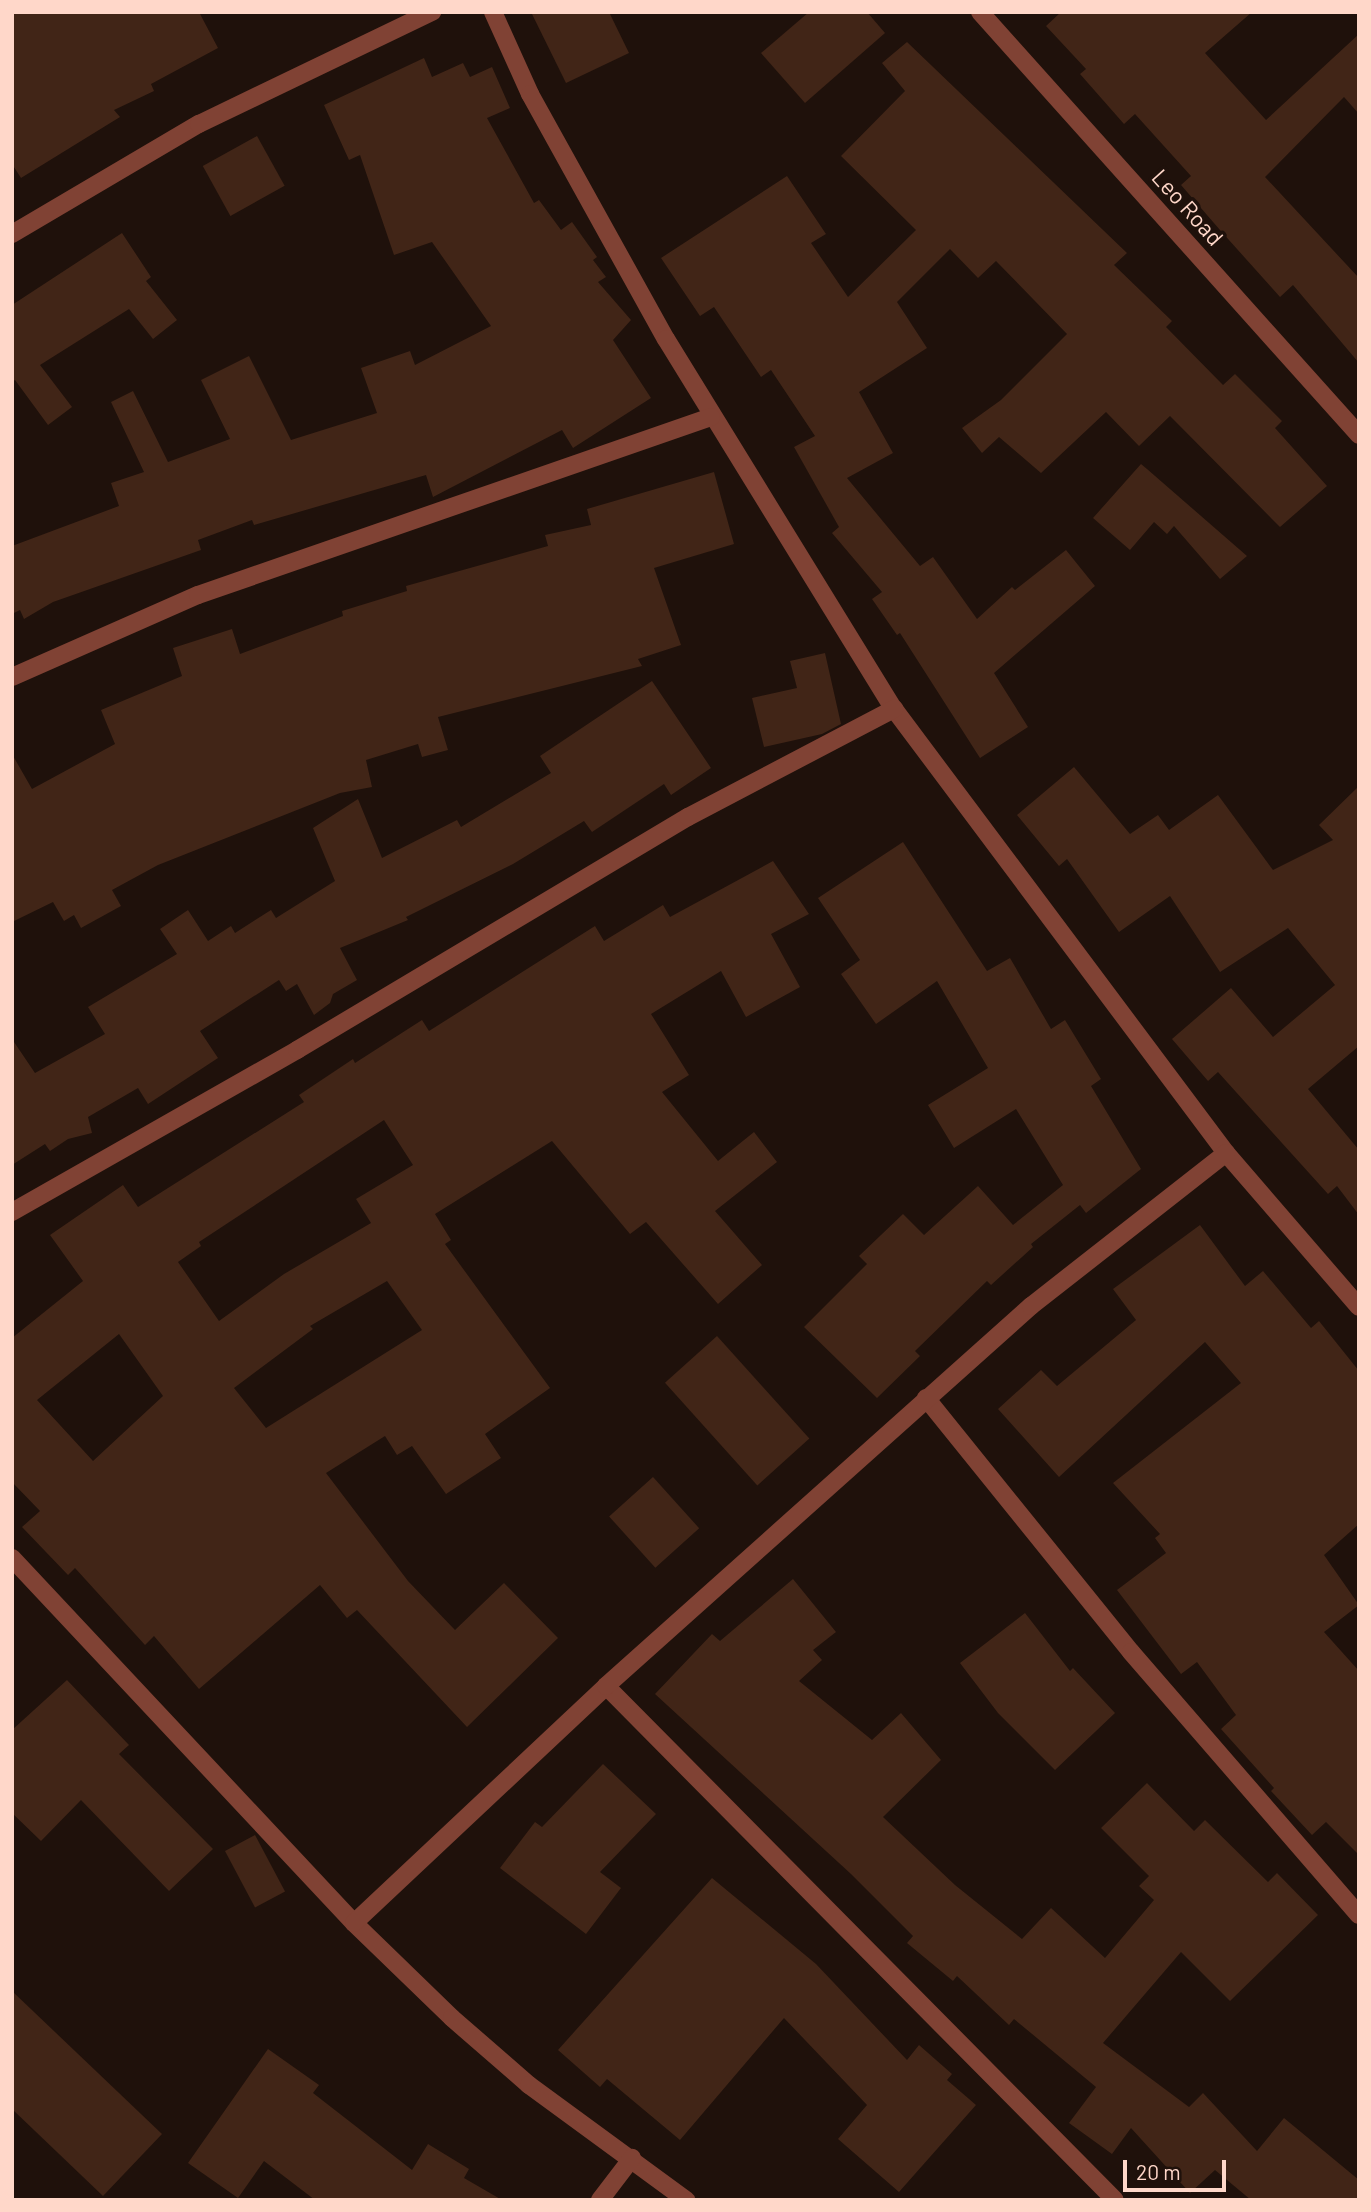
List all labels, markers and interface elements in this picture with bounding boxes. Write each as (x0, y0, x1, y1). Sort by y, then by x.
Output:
street label: Leo Road (1147, 163, 1229, 251)
scale bar (1126, 2146, 1229, 2190)
text: 20 m (1136, 2159, 1181, 2184)

